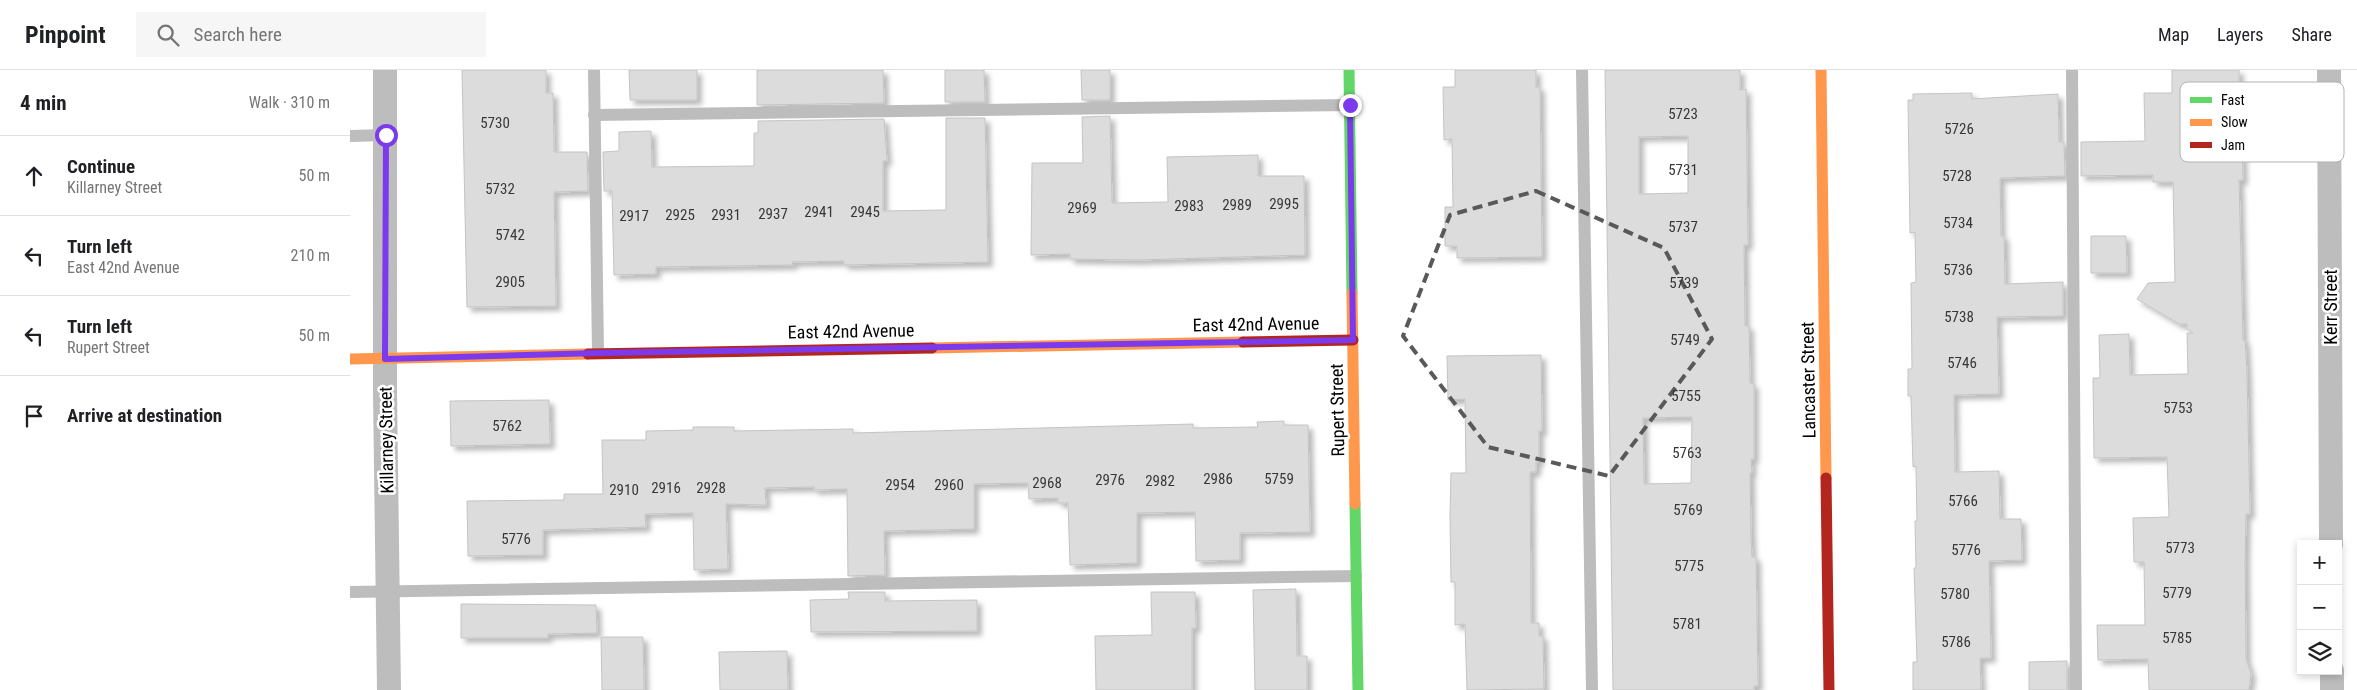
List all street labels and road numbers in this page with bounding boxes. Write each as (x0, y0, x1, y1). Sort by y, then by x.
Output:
street label: Kerr Street (2320, 269, 2341, 345)
street label: East 42nd Avenue (1193, 312, 1319, 336)
street label: East 42nd Avenue (788, 319, 914, 343)
street label: Lancaster Street (1796, 322, 1820, 438)
street label: Rupert Street (1326, 363, 1348, 457)
street label: Killarney Street (375, 386, 397, 494)

